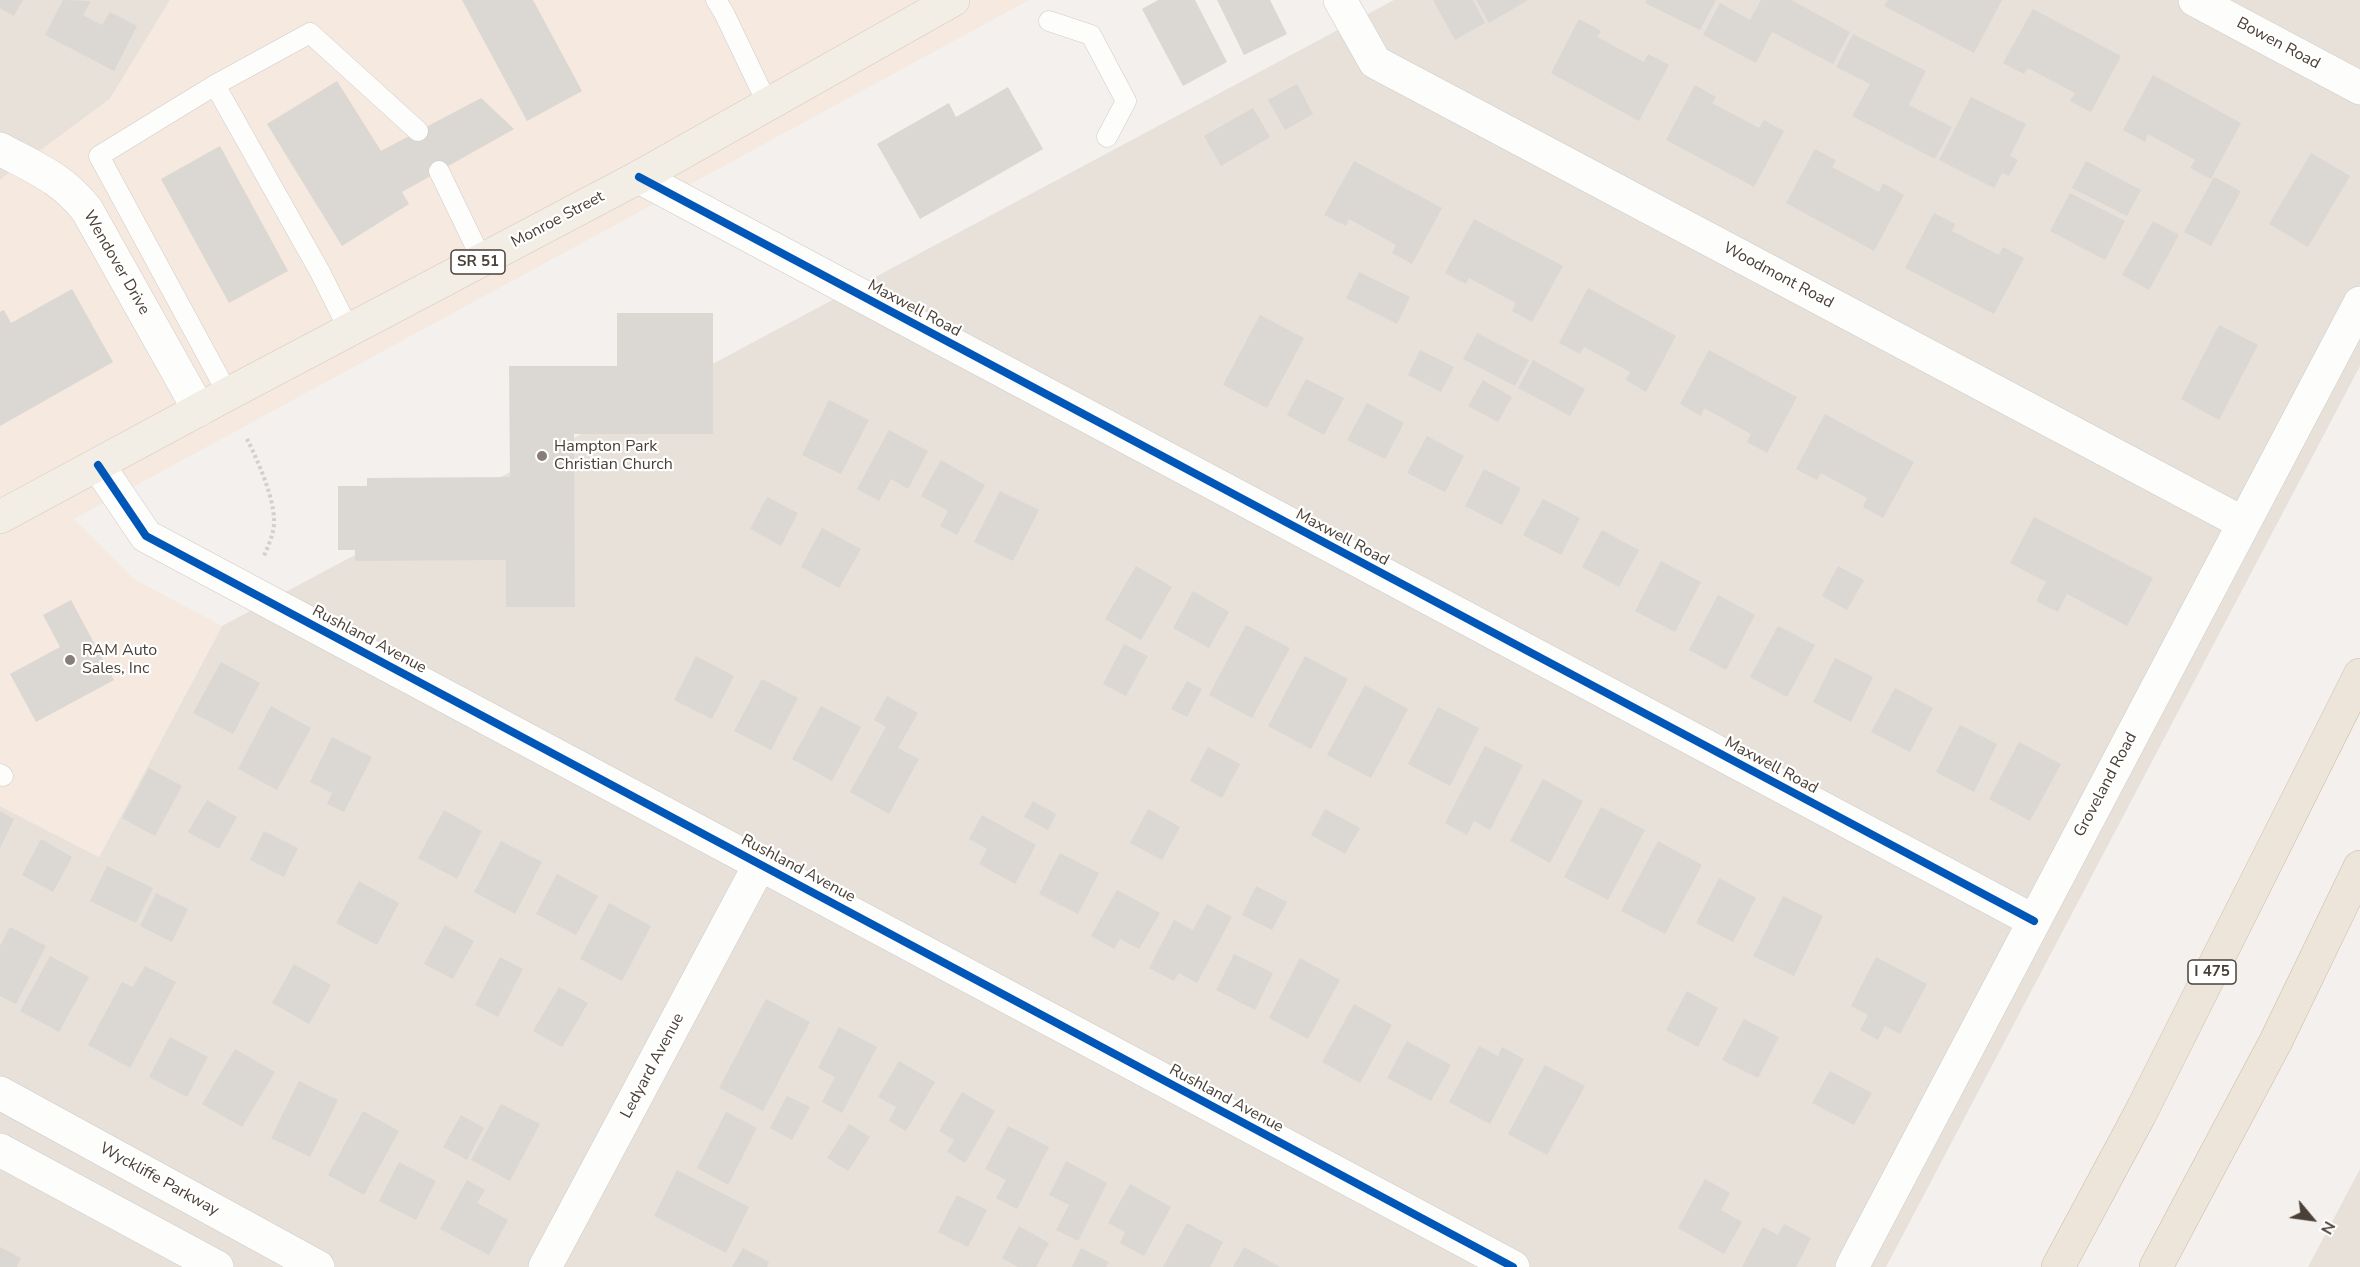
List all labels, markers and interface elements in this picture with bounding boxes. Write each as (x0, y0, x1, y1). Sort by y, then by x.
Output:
street label: Bowen Road (2233, 14, 2323, 74)
street label: Monroe Street (508, 187, 608, 253)
street label: Wendover Drive (78, 208, 154, 318)
street label: Woodmont Road (1719, 239, 1837, 313)
road number: SR 51 (451, 250, 505, 274)
street label: Maxwell Road (864, 276, 964, 342)
place label: Hampton Park Christian Church (554, 437, 673, 475)
marker: Hampton Park Christian Church (535, 449, 549, 463)
street label: Maxwell Road (1292, 505, 1392, 571)
street label: Rushland Avenue (309, 602, 429, 678)
place label: RAM Auto Sales, Inc (82, 641, 157, 679)
marker: RAM Auto Sales, Inc (63, 653, 77, 667)
street label: Groveland Road (2070, 729, 2142, 841)
street label: Maxwell Road (1721, 733, 1821, 799)
street label: Rushland Avenue (738, 831, 858, 907)
road number: I 475 (2188, 960, 2236, 984)
street label: Ledyard Avenue (617, 1010, 689, 1122)
street label: Rushland Avenue (1166, 1061, 1286, 1137)
street label: Wyckliffe Parkway (96, 1139, 222, 1221)
north arrow (2282, 1189, 2342, 1249)
text: N (2315, 1217, 2340, 1238)

